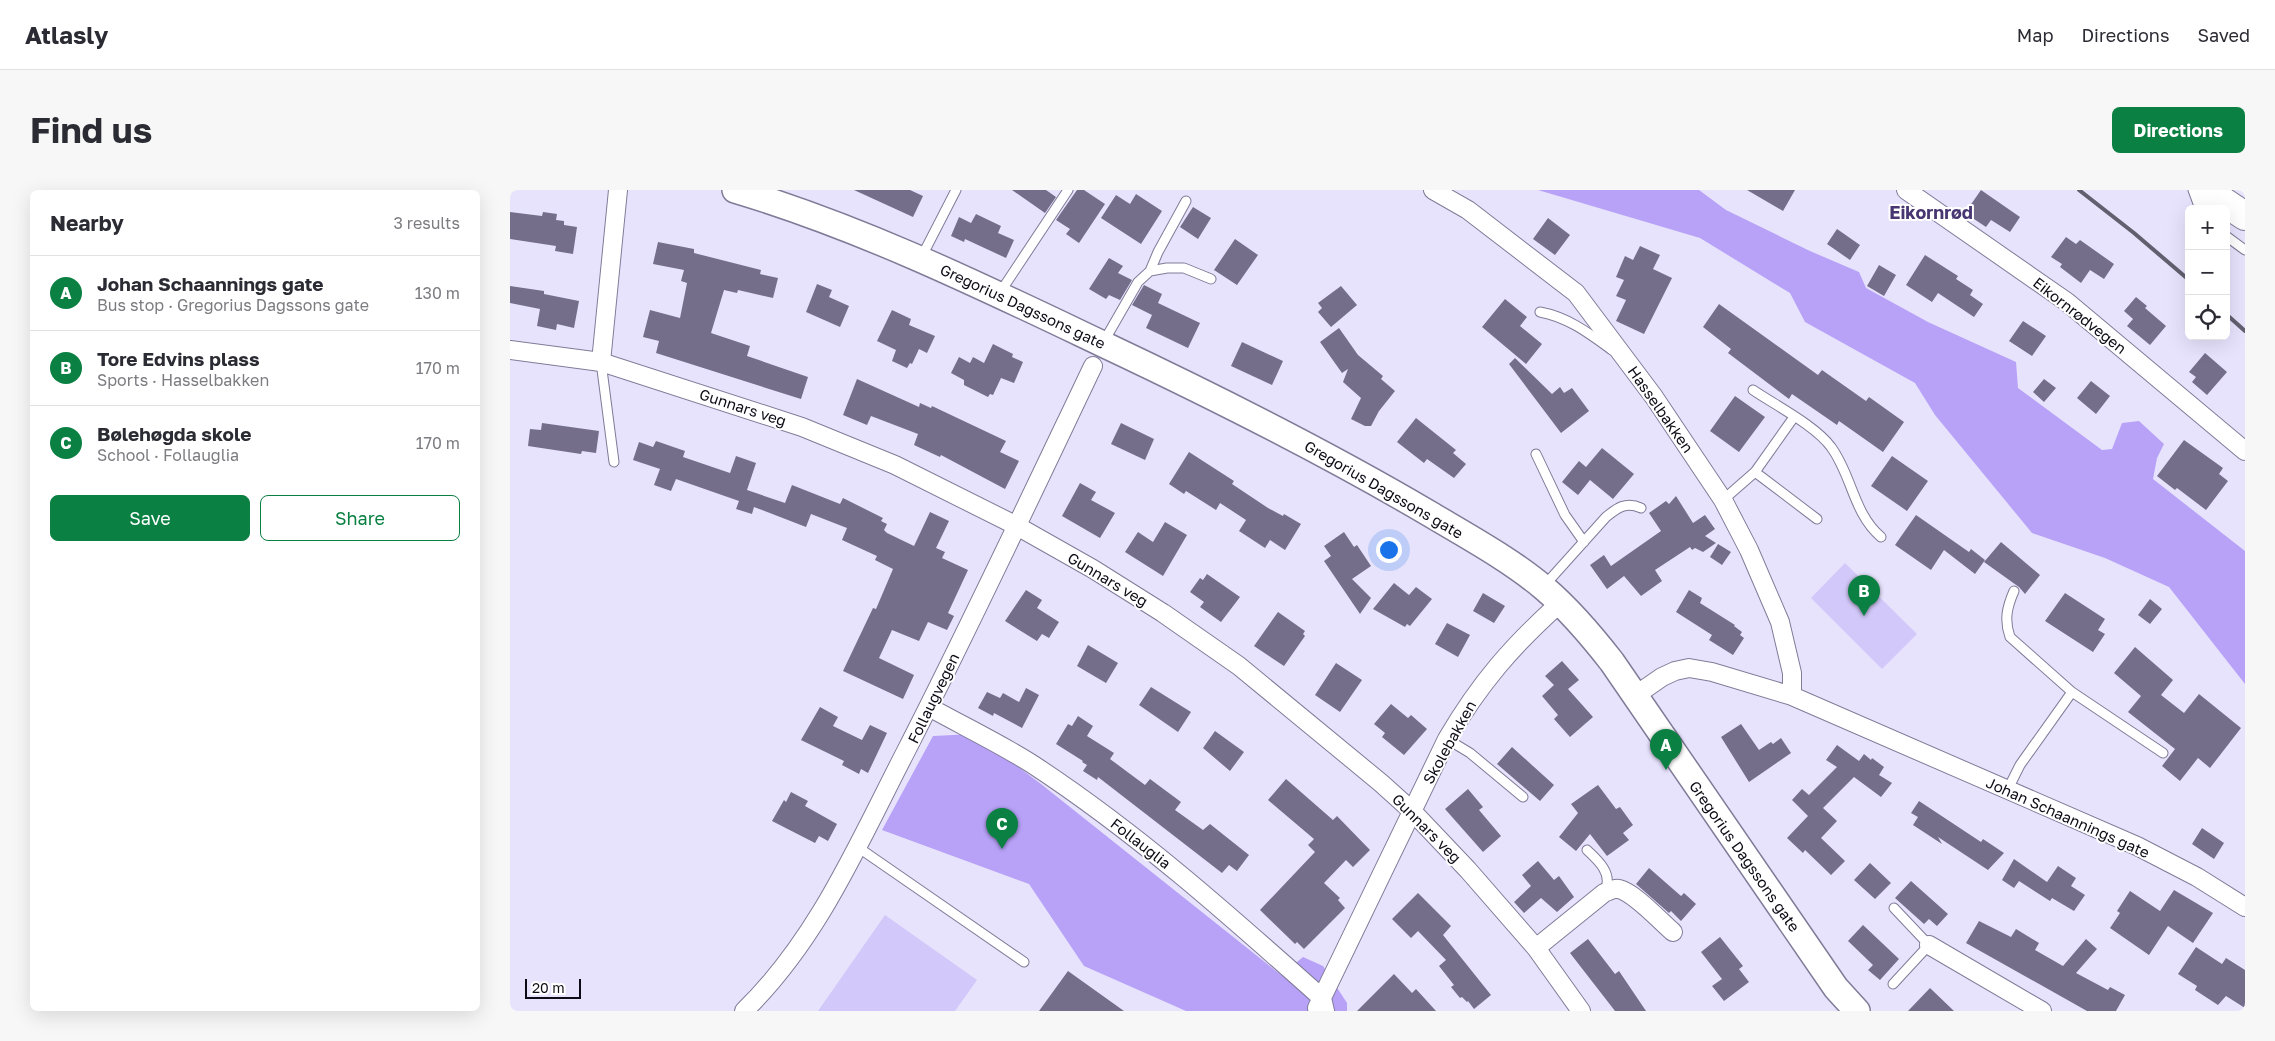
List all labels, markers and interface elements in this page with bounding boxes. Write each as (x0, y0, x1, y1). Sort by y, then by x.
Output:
text: Atlasly (25, 20, 108, 49)
text: Map (2017, 24, 2053, 46)
text: Directions (2081, 24, 2169, 46)
text: Saved (2197, 24, 2250, 46)
button: Directions (2112, 107, 2245, 153)
text: Find us (30, 109, 152, 151)
district label: Eikornrød (1889, 201, 1973, 223)
map controls (2185, 205, 2230, 340)
button: + (2185, 205, 2230, 250)
text: Nearby (50, 210, 124, 236)
text: 3 results (393, 213, 460, 233)
button: − (2185, 250, 2230, 295)
street label: Gregorius Dagssons gate (938, 260, 1109, 352)
text: Johan Schaannings gate (97, 272, 323, 295)
street label: Eikornrødvegen (2030, 273, 2130, 357)
text: A (60, 283, 72, 303)
text: 130 m (415, 283, 460, 303)
text: Bus stop · Gregorius Dagssons gate (97, 295, 369, 315)
button: locate (2185, 295, 2230, 340)
text: Tore Edvins plass (97, 347, 260, 370)
text: B (60, 358, 72, 378)
text: 170 m (416, 358, 460, 378)
street label: Hasselbakken (1625, 362, 1697, 456)
text: Sports · Hasselbakken (97, 370, 269, 390)
street label: Gunnars veg (697, 385, 789, 429)
text: Bølehøgda skole (97, 422, 251, 445)
text: C (60, 433, 72, 453)
text: 170 m (416, 433, 460, 453)
street label: Gregorius Dagssons gate (1302, 436, 1467, 542)
text: School · Follauglia (97, 445, 239, 465)
button: Save (50, 495, 250, 541)
button: Share (260, 495, 460, 541)
your location (1376, 537, 1402, 563)
street label: Gunnars veg (1065, 548, 1151, 610)
pin: B (1848, 575, 1880, 616)
street label: Follaugvegen (903, 650, 963, 746)
street label: Skolebakken (1419, 697, 1479, 787)
pin: A (1650, 729, 1682, 770)
street label: Johan Schaannings gate (1984, 773, 2153, 861)
street label: Gregorius Dagssons gate (1686, 777, 1804, 935)
street label: Gunnars veg (1389, 790, 1465, 866)
pin: C (986, 808, 1018, 849)
street label: Follauglia (1107, 814, 1175, 872)
scale bar (525, 976, 581, 999)
text: 20 m (532, 979, 565, 996)

